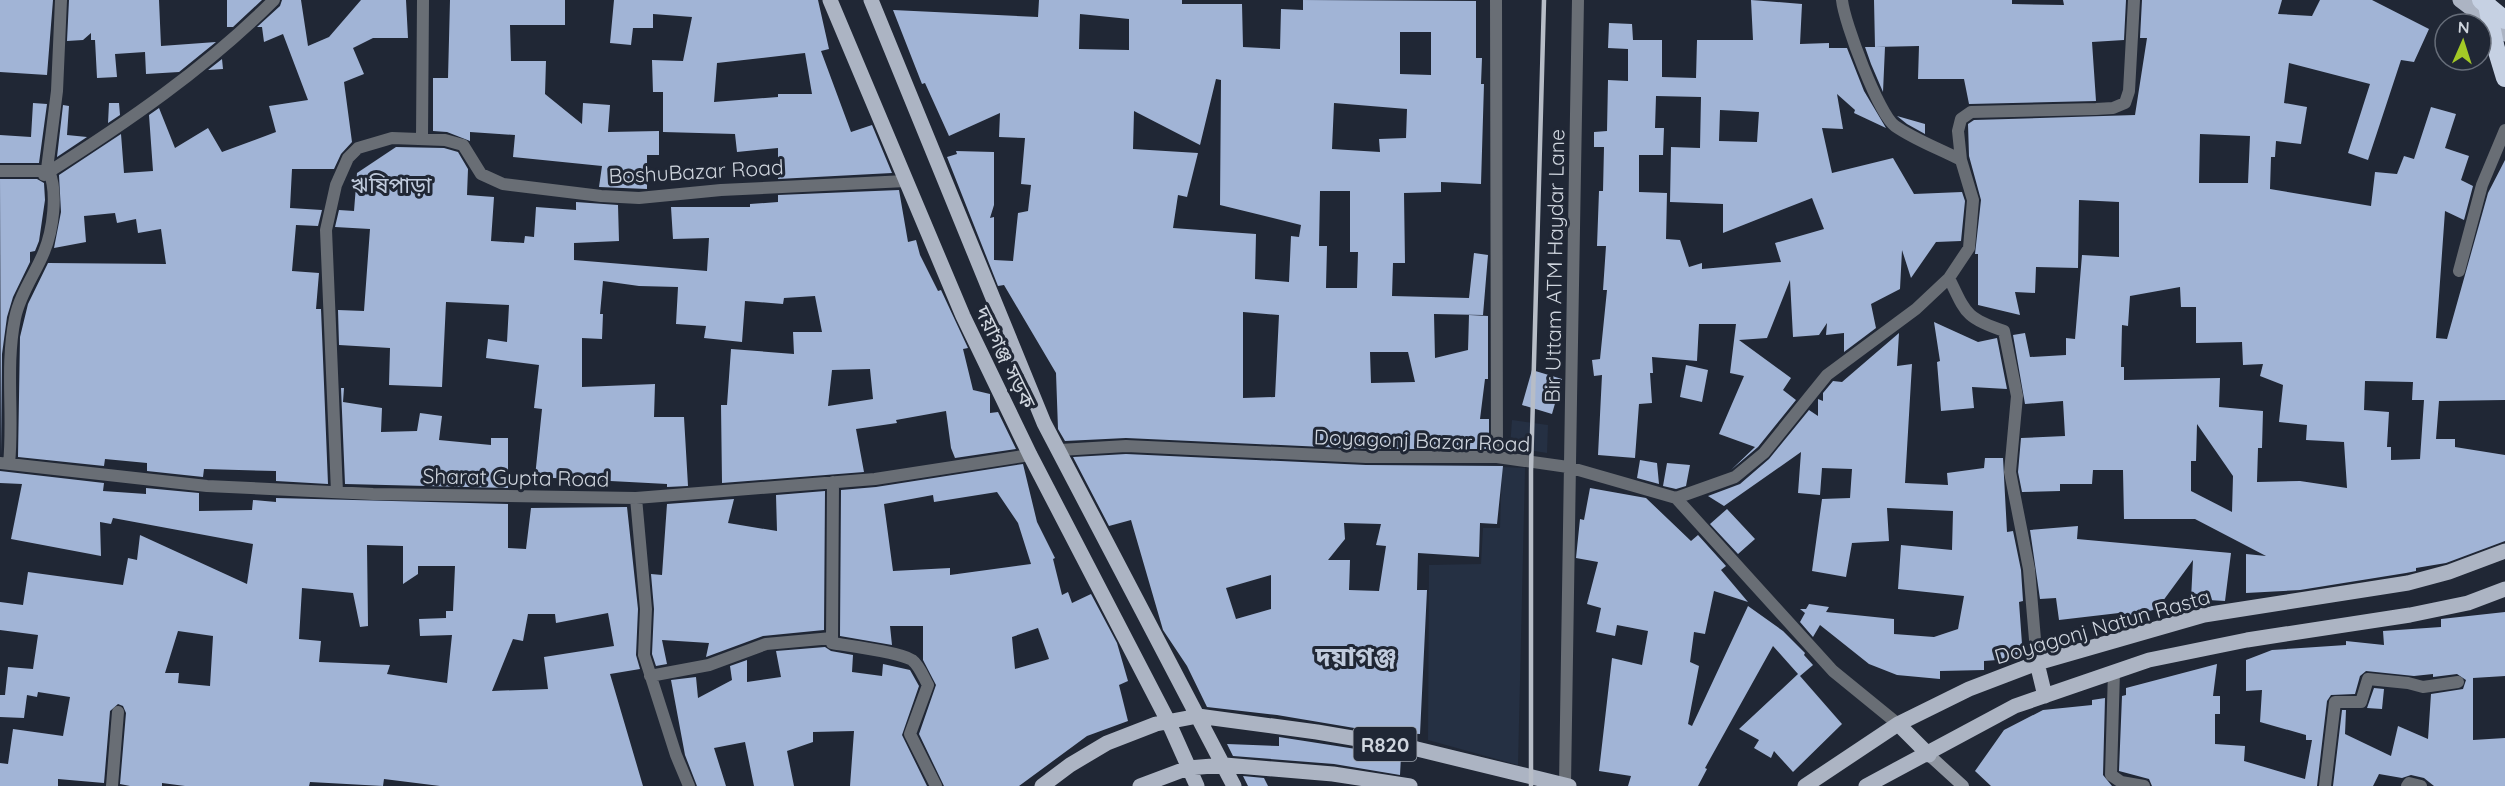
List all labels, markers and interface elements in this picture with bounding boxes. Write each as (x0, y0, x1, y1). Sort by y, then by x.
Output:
north arrow (2433, 12, 2493, 72)
text: N (2457, 17, 2470, 37)
street label: Bir Uttam ATM Haydar Lane (1539, 129, 1569, 403)
street label: BoshuBazar Road (608, 153, 784, 189)
district label: ঋষিপাড়া (350, 171, 433, 199)
street label: দয়াগঞ্জ সড়ক (970, 301, 1042, 413)
street label: Doyagonj Bazar Road (1313, 423, 1531, 457)
street label: Sharat Gupta Road (422, 462, 610, 492)
street label: Doyagonj Natun Rasta (1991, 583, 2213, 669)
district label: দয়াগঞ্জ (1315, 639, 1396, 673)
road number: R820 (1354, 727, 1416, 761)

